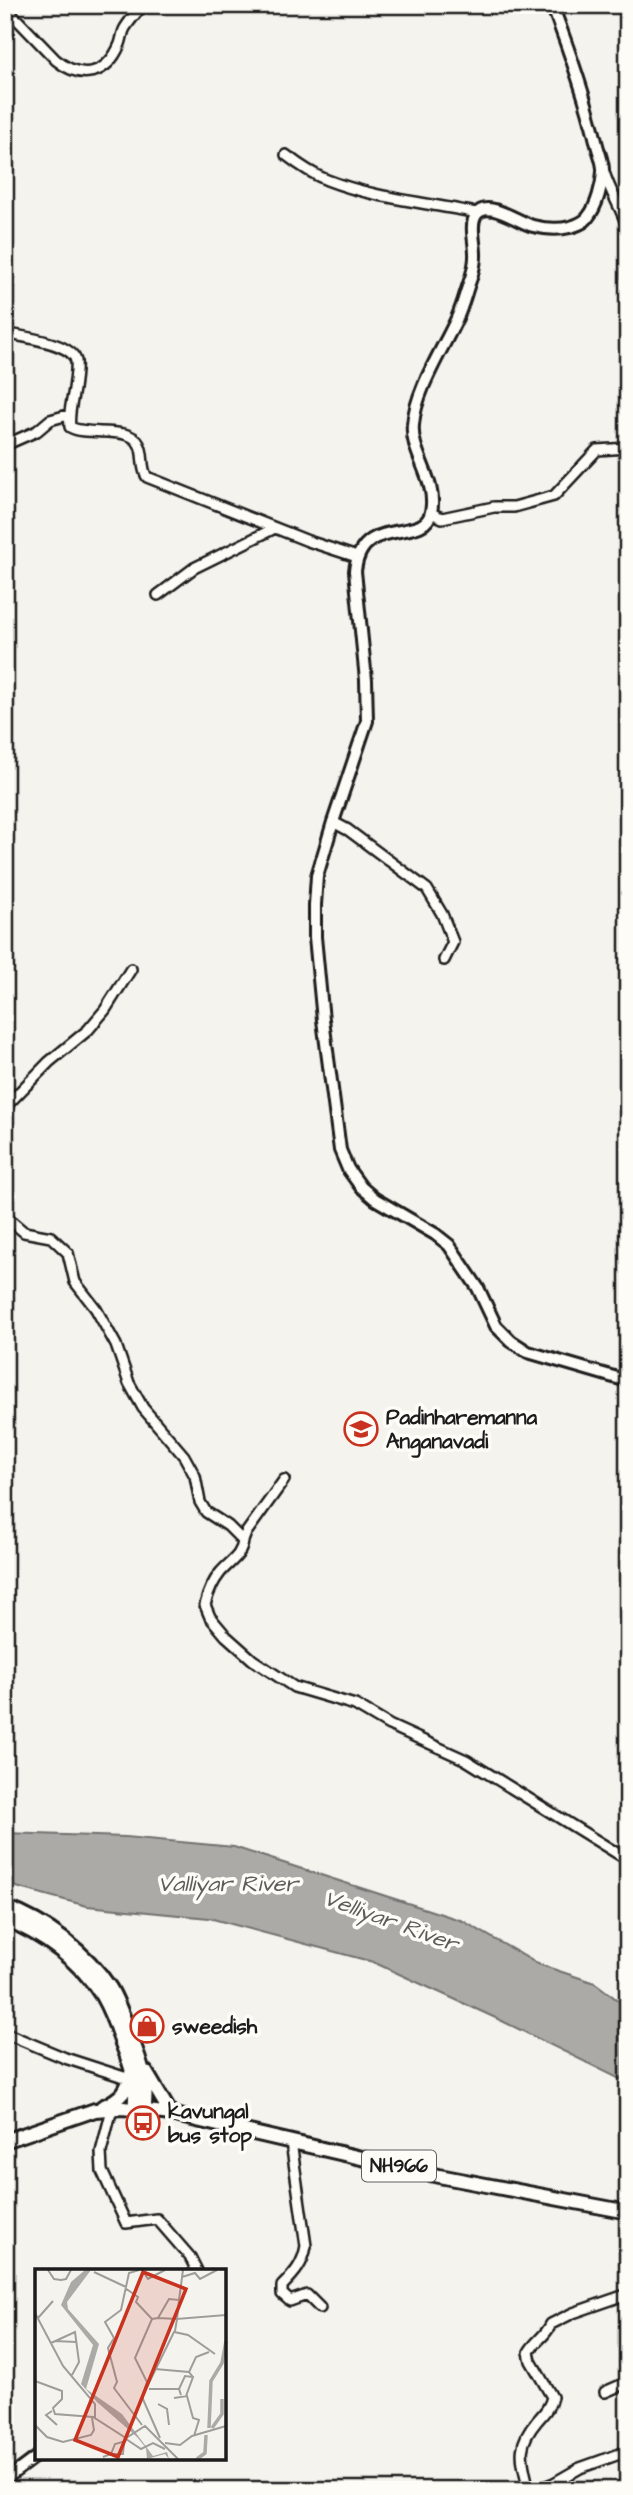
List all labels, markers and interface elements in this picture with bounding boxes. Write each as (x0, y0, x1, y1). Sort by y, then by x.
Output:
place label: Padinharemanna Anganavadi (386, 1403, 538, 1458)
school or university icon: Padinharemanna Anganavadi (342, 1410, 380, 1448)
water label: Valliyar River (158, 1868, 300, 1901)
water label: Velliyar River (319, 1882, 465, 1962)
shop icon: sweedish (128, 2007, 166, 2045)
place label: sweedish (172, 2012, 258, 2041)
place label: kavungal bus stop (168, 2097, 252, 2151)
bus stop icon: kavungal bus stop (124, 2104, 162, 2142)
road number: NH966 (362, 2150, 436, 2182)
inset map (35, 2269, 226, 2460)

